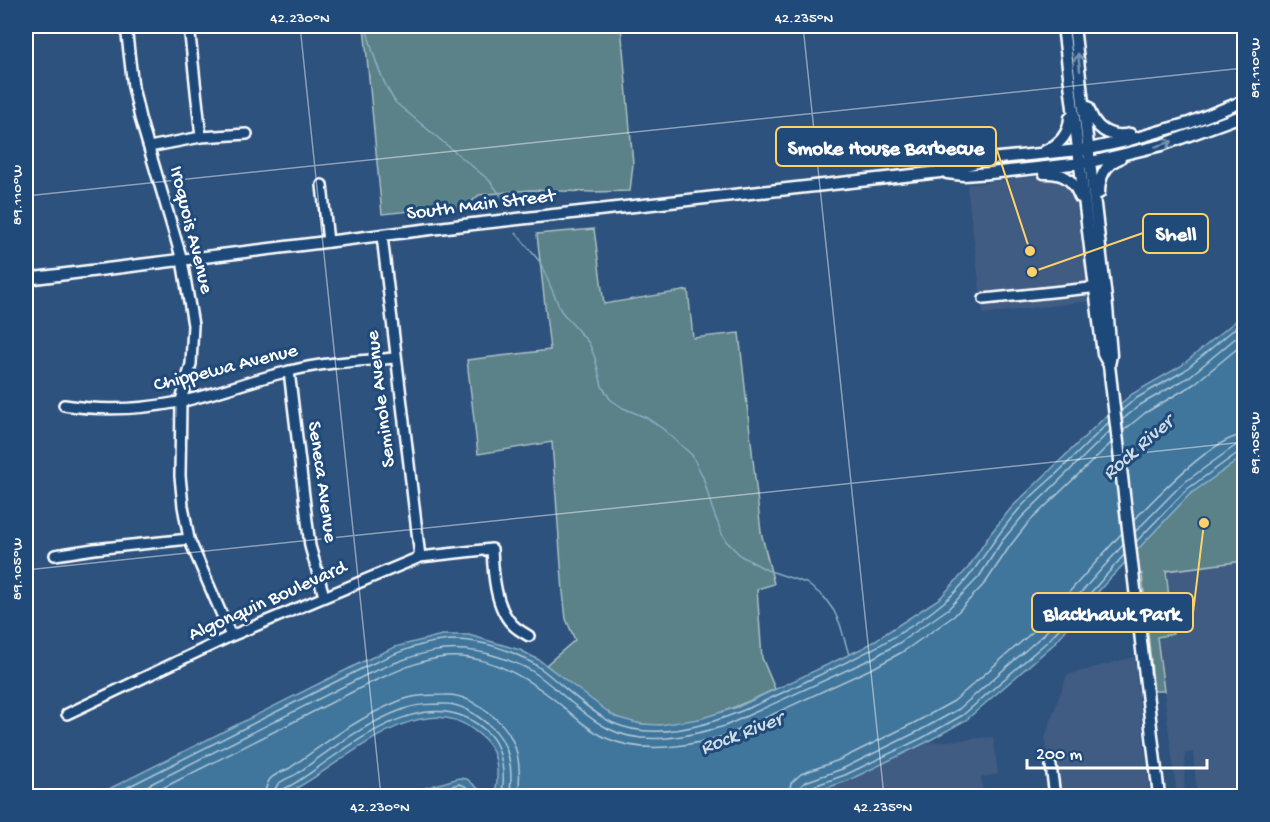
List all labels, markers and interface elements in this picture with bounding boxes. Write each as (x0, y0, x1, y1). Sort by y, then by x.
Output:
text: 42.230°N (270, 10, 330, 28)
text: 42.235°N (775, 10, 834, 28)
text: 89.110°W (1247, 37, 1265, 98)
one-way arrow (1073, 52, 1084, 72)
callout: Smoke House Barbecue (776, 127, 996, 166)
text: Smoke House Barbecue (788, 138, 985, 163)
one-way arrow (1154, 138, 1173, 149)
text: 89.110°W (9, 164, 27, 225)
street label: Iroquois Avenue (163, 164, 217, 297)
street label: South Main Street (405, 185, 558, 227)
callout: Shell (1143, 214, 1208, 253)
text: Shell (1155, 224, 1197, 249)
street label: Seminole Avenue (362, 329, 402, 469)
street label: Chippewa Avenue (152, 340, 301, 398)
water label: Rock River (1098, 408, 1183, 487)
text: 89.105°W (1247, 412, 1265, 474)
street label: Seneca Avenue (301, 420, 341, 545)
text: 89.105°W (9, 538, 27, 600)
street label: Algonquin Boulevard (185, 556, 353, 647)
callout: Blackhawk Park (1032, 593, 1193, 632)
text: Blackhawk Park (1042, 604, 1183, 629)
water label: Rock River (697, 706, 791, 762)
scale bar (1027, 732, 1207, 770)
text: 200 m (1036, 745, 1083, 766)
text: 42.230°N (350, 799, 410, 817)
text: 42.235°N (854, 799, 913, 817)

